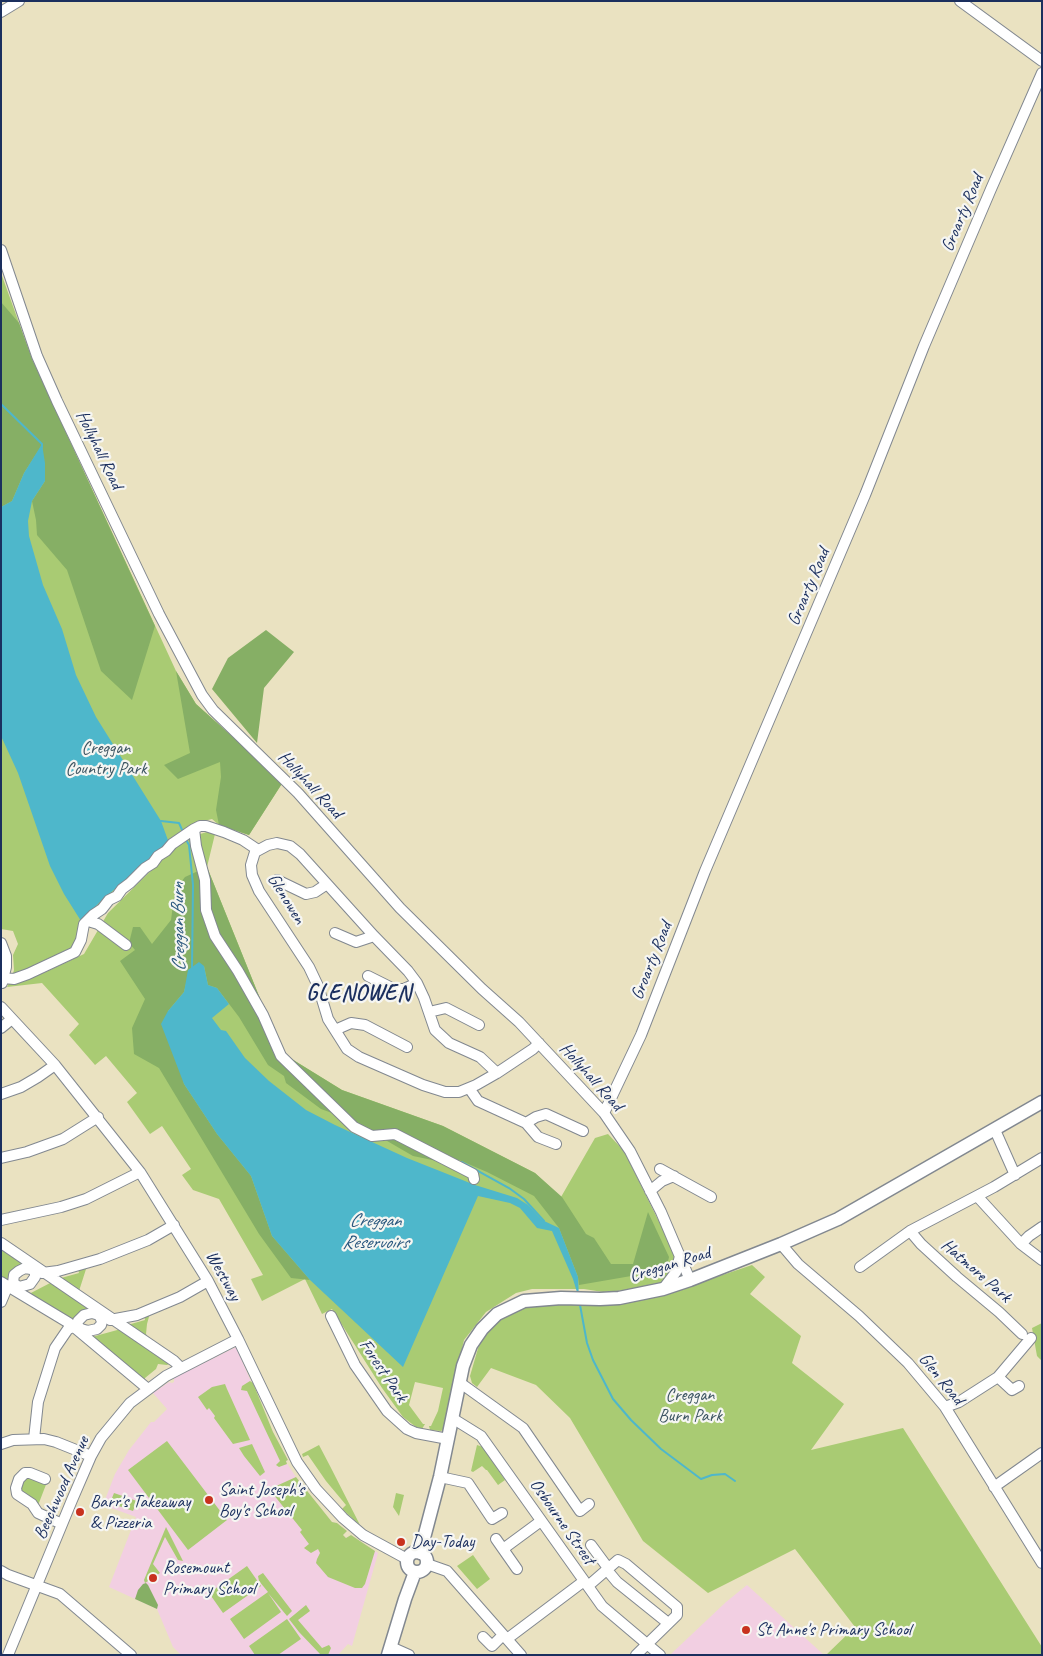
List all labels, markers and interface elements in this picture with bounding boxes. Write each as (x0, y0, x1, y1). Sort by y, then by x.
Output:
street label: Groarty Road (937, 171, 989, 255)
street label: Hollyhall Road (71, 407, 127, 493)
street label: Groarty Road (783, 545, 835, 629)
park label: Creggan Country Park (65, 737, 147, 780)
street label: Hollyhall Road (273, 747, 347, 823)
street label: Glenowen (262, 870, 310, 928)
water label: Creggan Burn (167, 883, 191, 971)
street label: Groarty Road (627, 919, 677, 1003)
district label: GLENOWEN (306, 981, 412, 1007)
street label: Hollyhall Road (555, 1038, 627, 1116)
water label: Creggan Reservoirs (342, 1210, 408, 1254)
street label: Hatmore Park (936, 1234, 1016, 1308)
street label: Creggan Road (627, 1242, 713, 1288)
street label: Westway (201, 1247, 245, 1305)
street label: Forest Park (354, 1335, 412, 1407)
street label: Glen Road (914, 1349, 968, 1409)
park label: Creggan Burn Park (658, 1384, 722, 1426)
street label: Beechwood Avenue (30, 1433, 94, 1543)
street label: Osbourne Street (524, 1475, 600, 1569)
place label: Saint Joseph's Boy's School (219, 1479, 304, 1522)
place label: Barr's Takeaway & Pizzeria (90, 1491, 190, 1534)
marker: Saint Joseph's Boy's School (203, 1494, 215, 1506)
marker: Barr's Takeaway & Pizzeria (74, 1506, 86, 1518)
place label: Day-Today (411, 1531, 474, 1553)
marker: Day-Today (395, 1536, 407, 1548)
place label: Rosemount Primary School (163, 1557, 255, 1600)
marker: Rosemount Primary School (147, 1572, 159, 1584)
place label: St Anne's Primary School (756, 1619, 911, 1641)
marker: St Anne's Primary School (740, 1624, 752, 1636)

